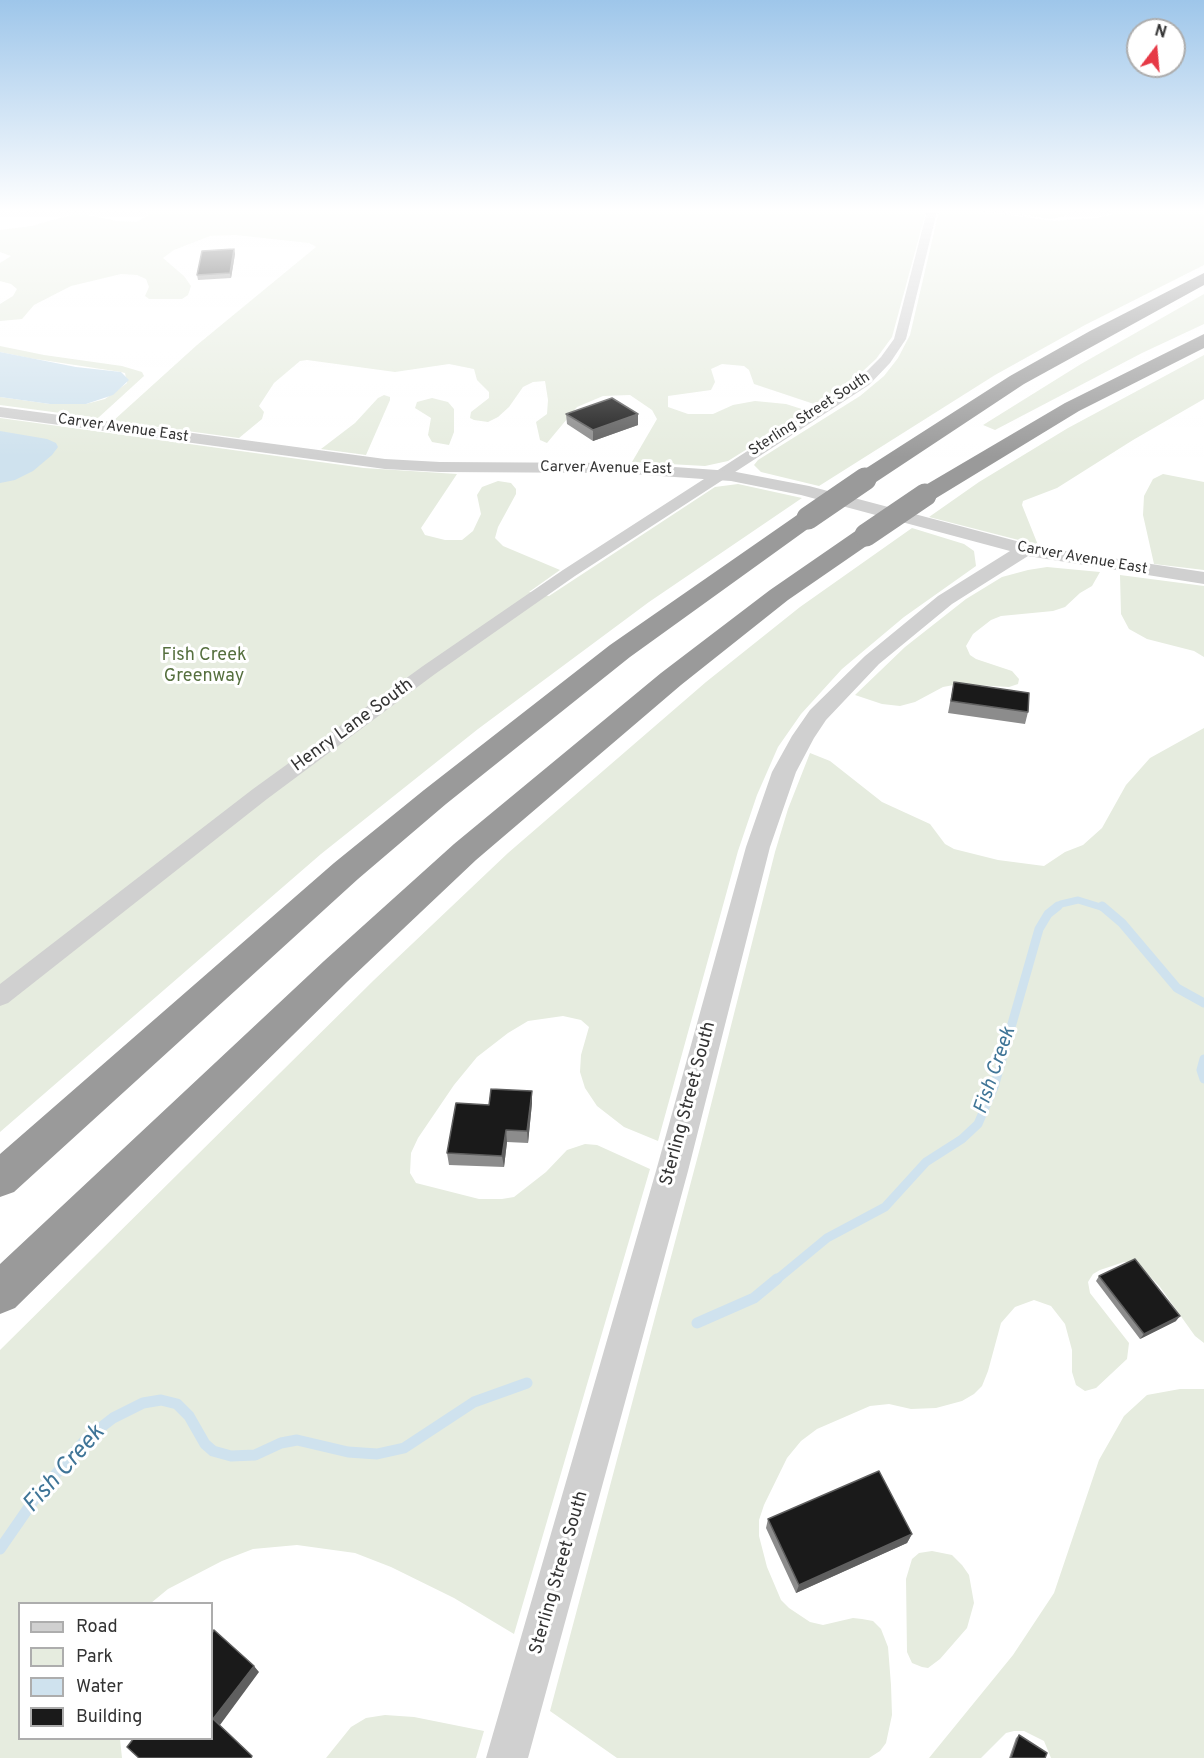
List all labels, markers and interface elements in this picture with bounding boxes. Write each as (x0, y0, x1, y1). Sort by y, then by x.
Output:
north arrow (1126, 18, 1186, 78)
text: N (1152, 21, 1169, 44)
street label: Sterling Street South (746, 369, 874, 461)
street label: Carver Avenue East (56, 411, 190, 447)
street label: Carver Avenue East (540, 459, 672, 479)
street label: Carver Avenue East (1015, 539, 1149, 579)
park label: Fish Creek Greenway (162, 645, 246, 688)
street label: Henry Lane South (288, 675, 418, 777)
street label: Sterling Street South (657, 1020, 721, 1188)
water label: Fish Creek (970, 1024, 1022, 1118)
water label: Fish Creek (18, 1420, 112, 1520)
street label: Sterling Street South (526, 1489, 594, 1657)
legend (18, 1602, 213, 1740)
text: Road (76, 1616, 118, 1639)
text: Park (76, 1646, 113, 1669)
text: Water (76, 1676, 123, 1699)
text: Building (76, 1706, 142, 1729)

